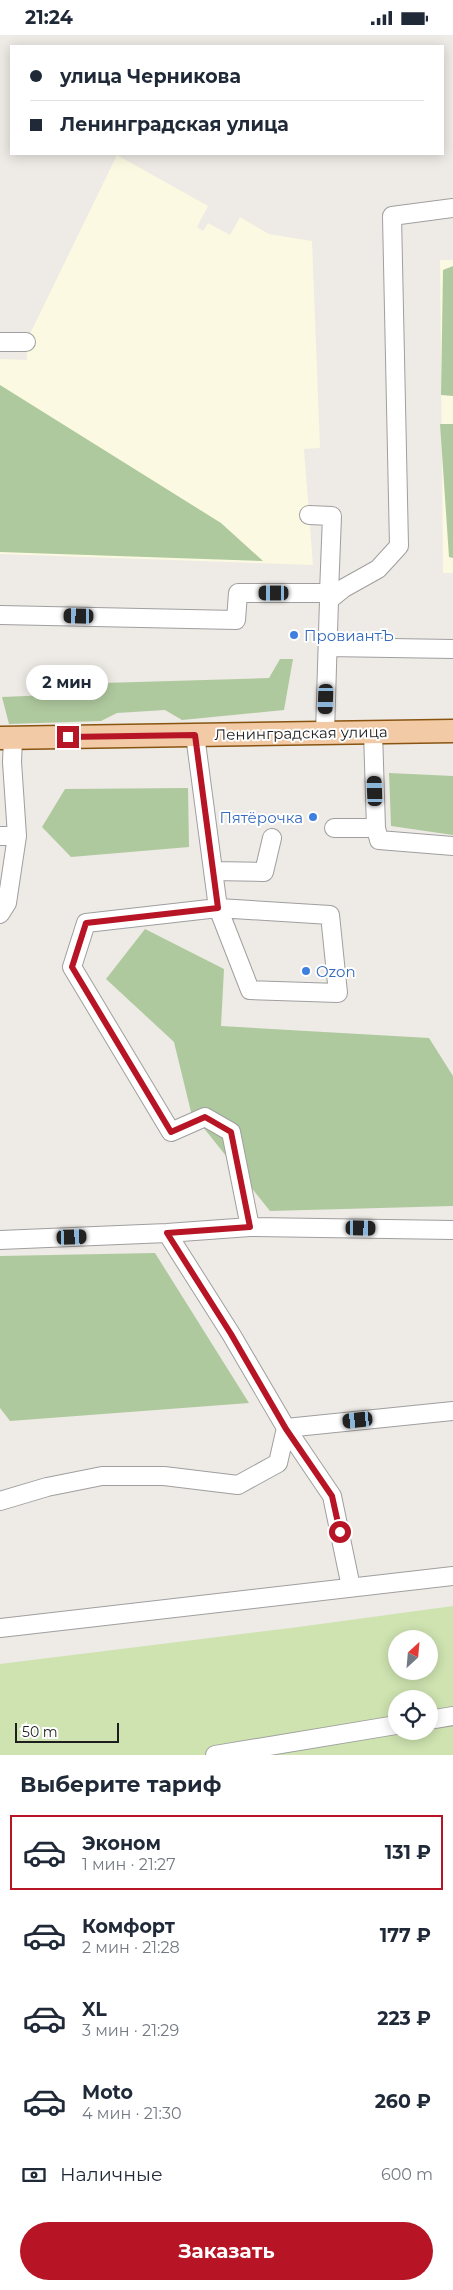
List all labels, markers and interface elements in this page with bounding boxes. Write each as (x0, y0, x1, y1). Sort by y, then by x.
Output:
text: 21:24 (25, 6, 73, 29)
text: улица Черникова (60, 65, 241, 88)
text: Ленинградская улица (60, 113, 289, 136)
car (259, 586, 289, 601)
car (63, 608, 94, 624)
place label: ПровиантЪ (304, 626, 394, 645)
marker: ПровиантЪ (288, 629, 300, 641)
callout: 2 мин (27, 665, 109, 699)
text: 2 мин (42, 673, 92, 692)
car (317, 684, 334, 714)
street label: Ленинградская улица (214, 722, 388, 744)
route end (57, 726, 79, 748)
car (366, 776, 383, 806)
place label: Пятёрочка (219, 808, 303, 827)
marker: Пятёрочка (307, 811, 319, 823)
place label: Ozon (316, 962, 356, 981)
marker: Ozon (300, 965, 312, 977)
car (345, 1220, 376, 1236)
car (56, 1229, 87, 1245)
car (342, 1411, 373, 1429)
route start (329, 1521, 351, 1543)
north arrow (388, 1630, 438, 1680)
map controls (388, 1630, 438, 1740)
button: locate (388, 1690, 438, 1740)
scale bar (15, 1720, 119, 1743)
text: 50 m (22, 1723, 58, 1741)
text: Выберите тариф (20, 1771, 221, 1798)
icon: car (22, 1830, 67, 1875)
text: Эконом (82, 1832, 161, 1855)
text: 131 ₽ (385, 1841, 431, 1864)
text: 1 мин · 21:27 (82, 1855, 176, 1874)
icon: car (22, 1913, 67, 1958)
text: Комфорт (82, 1915, 175, 1938)
text: 177 ₽ (380, 1924, 431, 1947)
text: 2 мин · 21:28 (82, 1938, 180, 1957)
icon: car (22, 1996, 67, 2041)
text: XL (82, 1998, 107, 2021)
text: 223 ₽ (377, 2007, 431, 2030)
text: 3 мин · 21:29 (82, 2021, 179, 2040)
icon: car (22, 2079, 67, 2124)
text: Moto (82, 2081, 133, 2104)
text: 260 ₽ (375, 2090, 431, 2113)
text: 4 мин · 21:30 (82, 2104, 182, 2123)
icon: cash (20, 2161, 48, 2189)
text: Наличные (60, 2163, 163, 2186)
text: 600 m (381, 2165, 433, 2184)
button: Заказать (20, 2222, 433, 2280)

